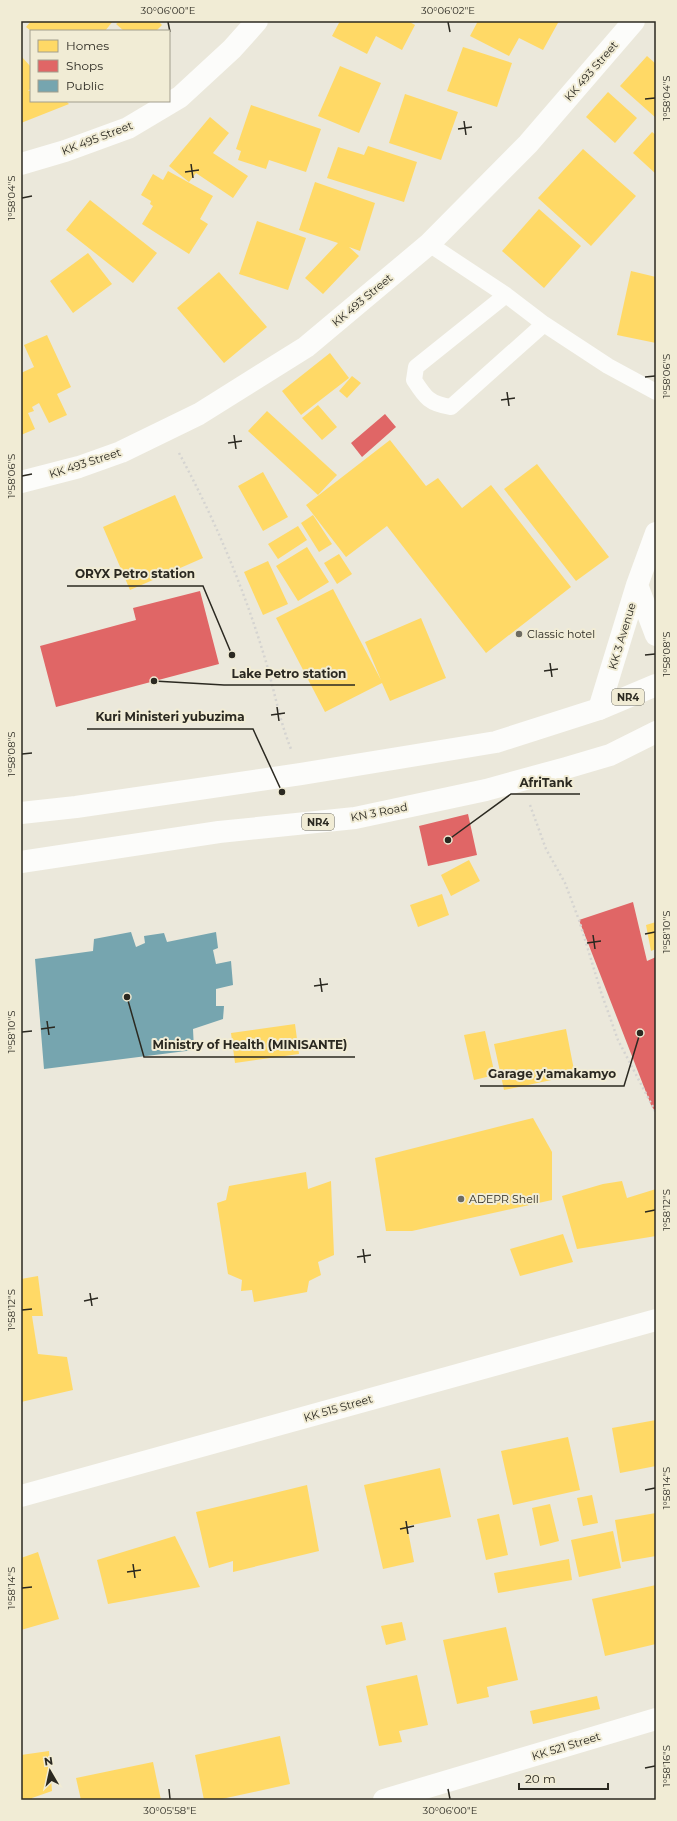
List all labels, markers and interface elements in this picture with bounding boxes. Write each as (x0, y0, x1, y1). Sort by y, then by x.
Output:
text: 30°06'00"E (141, 4, 196, 17)
text: 30°06'02"E (421, 4, 475, 17)
legend (30, 30, 170, 102)
text: Homes (66, 38, 109, 53)
street label: KK 493 Street (561, 38, 621, 104)
text: Shops (66, 58, 103, 73)
text: 1°58'04"S (660, 76, 673, 120)
text: Public (66, 78, 104, 93)
street label: KK 495 Street (60, 118, 135, 158)
text: 1°58'04"S (5, 176, 18, 220)
street label: KK 493 Street (329, 270, 395, 329)
text: 1°58'06"S (660, 354, 673, 398)
street label: KK 493 Street (47, 445, 123, 481)
text: 1°58'06"S (5, 454, 18, 498)
callout: ORYX Petro station (67, 562, 203, 586)
text: ORYX Petro station (75, 566, 195, 581)
street label: KK 3 Avenue (605, 601, 639, 671)
place label: Classic hotel (527, 627, 595, 641)
marker: Classic hotel (514, 629, 524, 639)
text: 1°58'08"S (660, 632, 673, 676)
callout: Lake Petro station (224, 661, 355, 685)
text: Lake Petro station (232, 666, 346, 681)
road number: NR4 (612, 689, 644, 705)
callout: Kuri Ministeri yubuzima (87, 705, 253, 729)
text: Kuri Ministeri yubuzima (95, 709, 245, 724)
text: 1°58'08"S (5, 732, 18, 776)
callout: AfriTank (511, 770, 580, 794)
text: AfriTank (518, 775, 573, 790)
street label: KN 3 Road (349, 800, 409, 824)
road number: NR4 (302, 814, 334, 830)
text: 1°58'10"S (660, 911, 673, 953)
text: 1°58'10"S (5, 1011, 18, 1053)
callout: Ministry of Health (MINISANTE) (144, 1033, 355, 1057)
text: Ministry of Health (MINISANTE) (153, 1037, 347, 1052)
callout: Garage y'amakamyo (480, 1062, 624, 1086)
text: Garage y'amakamyo (488, 1066, 616, 1081)
text: 1°58'12"S (660, 1189, 673, 1231)
place label: ADEPR Shell (469, 1192, 539, 1206)
marker: ADEPR Shell (456, 1194, 466, 1204)
text: 1°58'12"S (5, 1289, 18, 1331)
street label: KK 515 Street (302, 1391, 375, 1425)
text: 1°58'14"S (660, 1467, 673, 1509)
text: 1°58'14"S (5, 1567, 18, 1609)
street label: KK 521 Street (530, 1729, 603, 1763)
text: 1°58'16"S (660, 1745, 673, 1787)
north arrow (30, 1751, 70, 1791)
text: N (43, 1754, 54, 1769)
scale bar (519, 1765, 608, 1791)
text: 20 m (525, 1771, 556, 1786)
text: 30°05'58"E (143, 1804, 197, 1817)
text: 30°06'00"E (423, 1804, 478, 1817)

